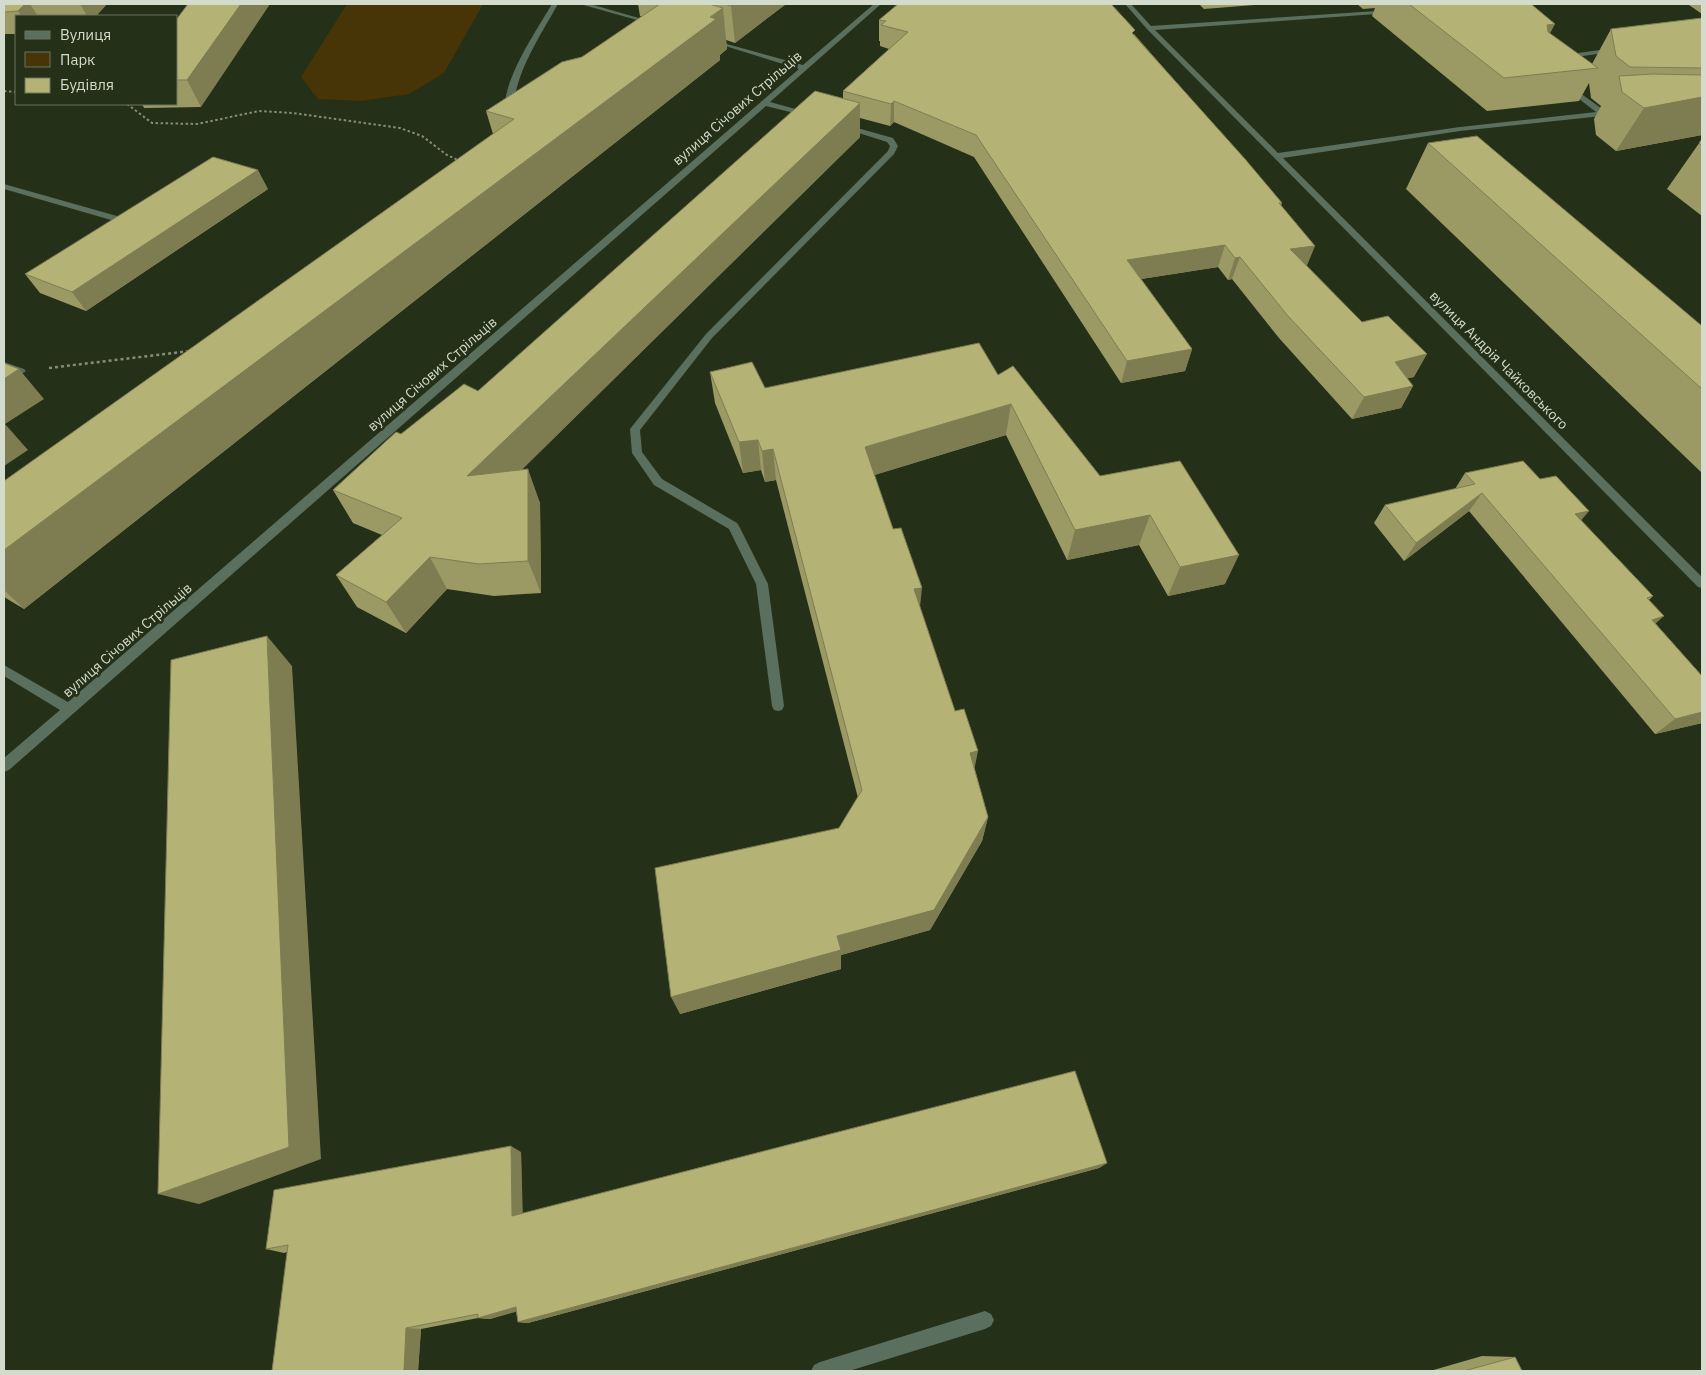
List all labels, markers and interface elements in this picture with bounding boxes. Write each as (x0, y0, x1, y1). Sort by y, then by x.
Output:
legend (15, 15, 178, 105)
text: Вулиця (60, 25, 111, 44)
street label: вулиця Січових Стрільців (669, 47, 805, 169)
text: Парк (60, 50, 95, 69)
text: Будівля (60, 75, 114, 94)
street label: вулиця Андрія Чайковського (1426, 287, 1572, 433)
street label: вулиця Січових Стрільців (364, 313, 500, 435)
street label: вулиця Січових Стрільців (59, 579, 195, 701)

